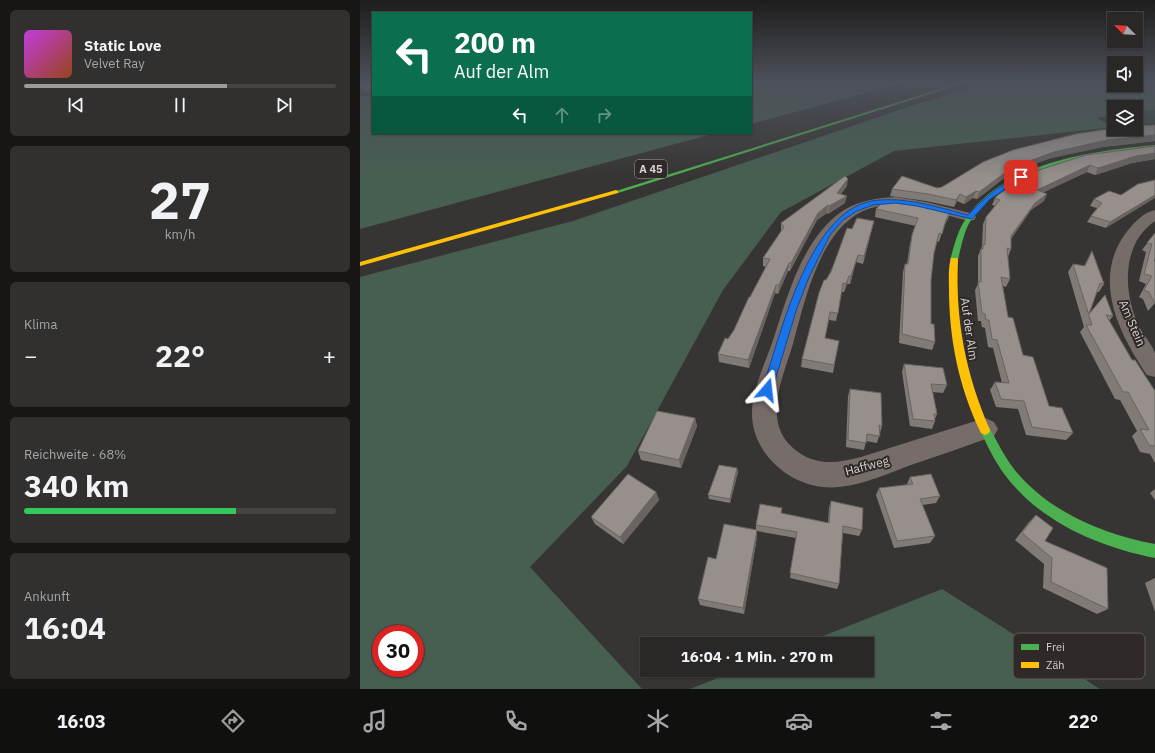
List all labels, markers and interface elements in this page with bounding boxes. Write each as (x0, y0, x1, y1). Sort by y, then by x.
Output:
north arrow (1107, 12, 1143, 48)
map controls (1107, 12, 1143, 136)
text: 200 m (454, 24, 536, 61)
icon: left (388, 28, 440, 80)
text: Static Love (84, 36, 161, 55)
text: Velvet Ray (84, 55, 145, 72)
button: sound (1107, 56, 1143, 92)
text: Auf der Alm (454, 60, 549, 83)
icon: previous (65, 94, 87, 116)
icon: pause (169, 94, 191, 116)
icon: next (273, 94, 295, 116)
button: layers (1107, 100, 1143, 136)
icon: left (509, 104, 531, 126)
icon: ahead (551, 104, 573, 126)
icon: right (593, 104, 615, 126)
road number: A 45 (635, 160, 667, 178)
pin (1004, 160, 1038, 194)
text: 27 (149, 166, 211, 233)
icon: arrive (1010, 166, 1032, 188)
text: km/h (165, 226, 195, 243)
street label: Auf der Alm (958, 296, 981, 361)
street label: Am Stein (1116, 298, 1149, 348)
text: Klima (24, 316, 57, 333)
text: 22° (155, 336, 205, 375)
text: − (24, 341, 37, 370)
text: + (323, 341, 336, 370)
position arrow (746, 369, 788, 411)
text: Reichweite · 68% (24, 446, 126, 463)
street label: Haffweg (843, 452, 891, 479)
text: 340 km (24, 466, 129, 505)
text: Ankunft (24, 588, 70, 605)
text: 16:04 (24, 608, 106, 647)
speed limit sign: 30 (372, 625, 424, 677)
legend (1013, 633, 1145, 679)
text: Frei (1046, 640, 1065, 654)
text: 16:04 · 1 Min. · 270 m (681, 647, 833, 666)
text: Zäh (1046, 658, 1065, 672)
icon: directions (219, 707, 247, 735)
icon: music (361, 707, 389, 735)
icon: phone (502, 707, 530, 735)
icon: climate (644, 707, 672, 735)
icon: car (785, 707, 813, 735)
icon: filters (927, 707, 955, 735)
text: 16:03 (57, 710, 106, 733)
text: 22° (1068, 710, 1098, 733)

